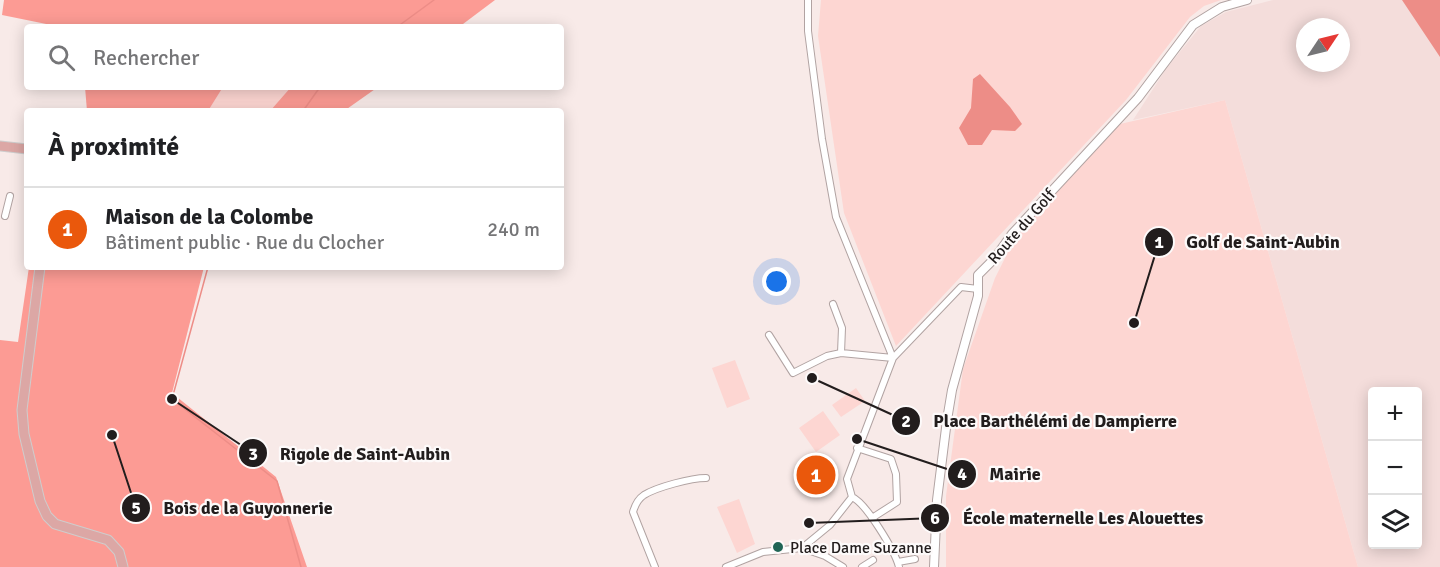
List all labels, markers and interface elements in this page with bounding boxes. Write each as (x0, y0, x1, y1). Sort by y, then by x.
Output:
north arrow (1296, 18, 1350, 72)
search box (24, 24, 564, 90)
icon: search (45, 41, 78, 74)
text: Rechercher (93, 44, 199, 71)
text: À proximité (48, 131, 179, 163)
street label: Route du Golf (984, 185, 1060, 268)
text: Maison de la Colombe (105, 203, 313, 230)
text: 1 (62, 217, 73, 242)
text: 240 m (487, 217, 540, 242)
callout: Golf de Saint-Aubin (1144, 224, 1352, 260)
text: Bâtiment public · Rue du Clocher (105, 230, 384, 255)
text: 1 (1154, 231, 1164, 253)
text: Golf de Saint-Aubin (1186, 231, 1340, 253)
your location (762, 267, 791, 296)
map controls (1368, 387, 1422, 549)
button: + (1368, 387, 1422, 441)
callout: Place Barthélémi de Dampierre (891, 403, 1188, 439)
text: 2 (901, 410, 911, 432)
text: Place Barthélémi de Dampierre (933, 410, 1177, 432)
callout: Rigole de Saint-Aubin (238, 435, 462, 471)
button: − (1368, 441, 1422, 495)
text: 3 (248, 443, 258, 465)
text: Rigole de Saint-Aubin (280, 443, 450, 465)
pin: 1 (796, 452, 836, 498)
callout: Mairie (947, 456, 1052, 492)
text: 4 (957, 463, 967, 485)
text: Mairie (989, 463, 1041, 485)
callout: Bois de la Guyonnerie (121, 490, 344, 526)
button: layers (1368, 495, 1422, 549)
text: 5 (131, 497, 141, 519)
text: Bois de la Guyonnerie (163, 497, 333, 519)
callout: École maternelle Les Alouettes (920, 500, 1215, 536)
text: 6 (930, 507, 940, 529)
text: École maternelle Les Alouettes (963, 507, 1203, 529)
place label: Place Dame Suzanne (790, 538, 932, 558)
marker: Place Dame Suzanne (771, 540, 785, 554)

